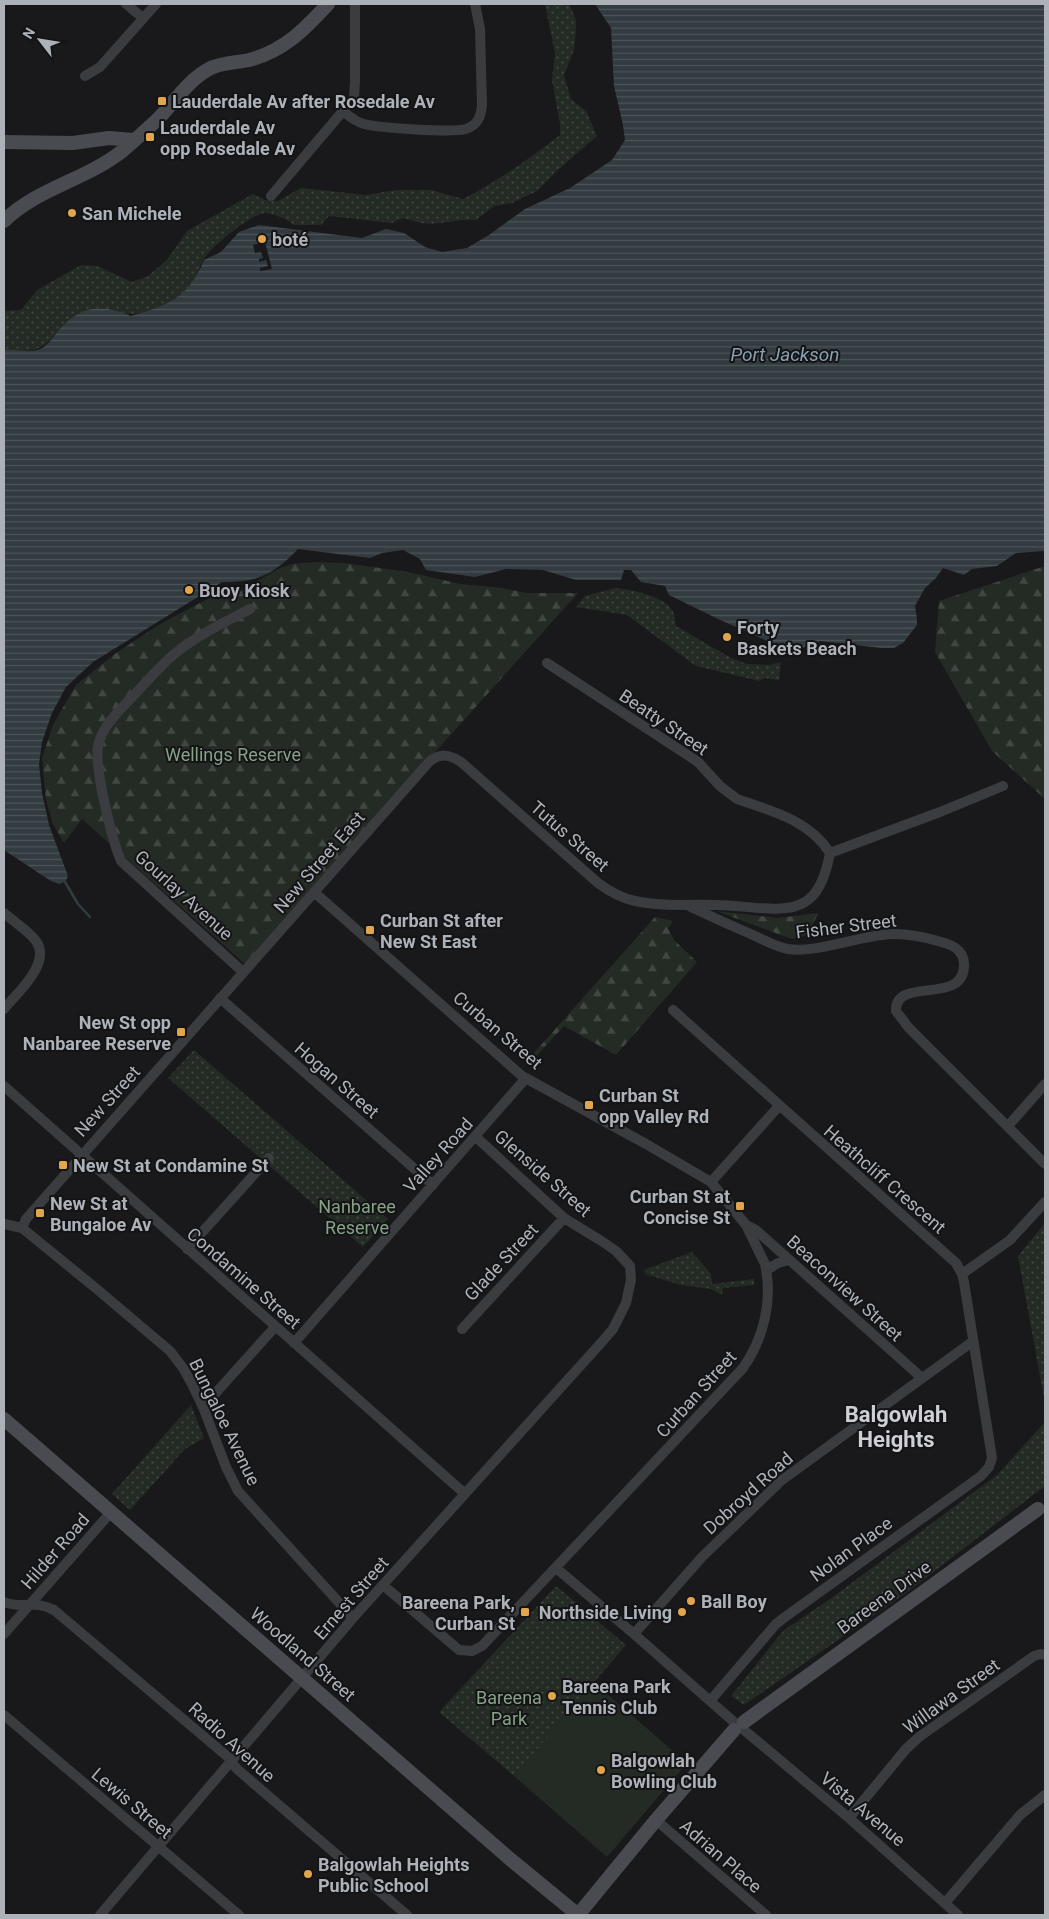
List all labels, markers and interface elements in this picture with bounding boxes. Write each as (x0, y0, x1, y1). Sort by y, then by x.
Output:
north arrow (15, 15, 65, 65)
text: N (19, 25, 38, 42)
place label: Lauderdale Av after Rosedale Av (172, 91, 435, 112)
marker: Lauderdale Av after Rosedale Av (156, 95, 168, 107)
place label: Lauderdale Av opp Rosedale Av (160, 117, 295, 159)
marker: Lauderdale Av opp Rosedale Av (144, 131, 156, 143)
place label: San Michele (82, 203, 182, 224)
marker: San Michele (66, 207, 78, 219)
place label: boté (272, 229, 308, 250)
marker: boté (256, 233, 268, 245)
water label: Port Jackson (731, 343, 839, 366)
place label: Buoy Kiosk (199, 580, 290, 601)
marker: Buoy Kiosk (183, 584, 195, 596)
place label: Forty Baskets Beach (737, 617, 857, 659)
marker: Forty Baskets Beach (721, 631, 733, 643)
street label: Beatty Street (616, 685, 713, 760)
park label: Wellings Reserve (165, 744, 301, 765)
street label: Tutus Street (527, 796, 614, 876)
street label: New Street East (269, 807, 369, 917)
street label: Gourlay Avenue (131, 846, 237, 944)
street label: Fisher Street (795, 909, 898, 943)
place label: Curban St after New St East (380, 910, 503, 952)
marker: Curban St after New St East (364, 924, 376, 936)
street label: Curban Street (449, 987, 547, 1073)
place label: New St opp Nanbaree Reserve (23, 1012, 171, 1054)
marker: New St opp Nanbaree Reserve (175, 1026, 187, 1038)
street label: Hogan Street (291, 1038, 384, 1122)
street label: New Street (70, 1061, 144, 1141)
place label: Curban St opp Valley Rd (599, 1085, 709, 1127)
marker: Curban St opp Valley Rd (583, 1099, 595, 1111)
street label: Valley Road (399, 1113, 477, 1197)
street label: Heathcliff Crescent (820, 1120, 950, 1238)
street label: Glenside Street (490, 1125, 596, 1221)
place label: New St at Condamine St (73, 1155, 269, 1176)
marker: New St at Condamine St (57, 1159, 69, 1171)
place label: Curban St at Concise St (630, 1186, 730, 1228)
place label: New St at Bungaloe Av (50, 1193, 151, 1235)
park label: Nanbaree Reserve (318, 1196, 396, 1238)
marker: Curban St at Concise St (734, 1200, 746, 1212)
marker: New St at Bungaloe Av (34, 1207, 46, 1219)
street label: Glade Street (460, 1219, 542, 1305)
street label: Condamine Street (183, 1223, 305, 1333)
street label: Beaconview Street (783, 1231, 907, 1345)
street label: Curban Street (652, 1346, 741, 1442)
street label: Bungaloe Avenue (185, 1355, 265, 1489)
district label: Balgowlah Heights (845, 1402, 947, 1452)
street label: Dobroyd Road (699, 1448, 797, 1538)
street label: Hilder Road (17, 1509, 93, 1593)
street label: Nolan Place (806, 1512, 896, 1586)
street label: Ernest Street (309, 1552, 393, 1644)
street label: Bareena Drive (833, 1556, 935, 1638)
place label: Ball Boy (701, 1591, 768, 1612)
place label: Bareena Park, Curban St (402, 1592, 515, 1634)
marker: Ball Boy (685, 1595, 697, 1607)
place label: Northside Living (539, 1602, 672, 1623)
street label: Woodland Street (246, 1603, 360, 1705)
marker: Bareena Park, Curban St (519, 1606, 531, 1618)
marker: Northside Living (676, 1606, 688, 1618)
street label: Willawa Street (899, 1654, 1003, 1738)
place label: Bareena Park Tennis Club (562, 1676, 671, 1718)
park label: Bareena Park (476, 1687, 542, 1729)
marker: Bareena Park Tennis Club (546, 1690, 558, 1702)
street label: Radio Avenue (184, 1698, 280, 1786)
place label: Balgowlah Bowling Club (611, 1750, 717, 1792)
street label: Lewis Street (88, 1763, 177, 1843)
marker: Balgowlah Bowling Club (595, 1764, 607, 1776)
street label: Vista Avenue (816, 1767, 910, 1851)
street label: Adrian Place (676, 1815, 766, 1897)
place label: Balgowlah Heights Public School (318, 1854, 469, 1896)
marker: Balgowlah Heights Public School (302, 1868, 314, 1880)

